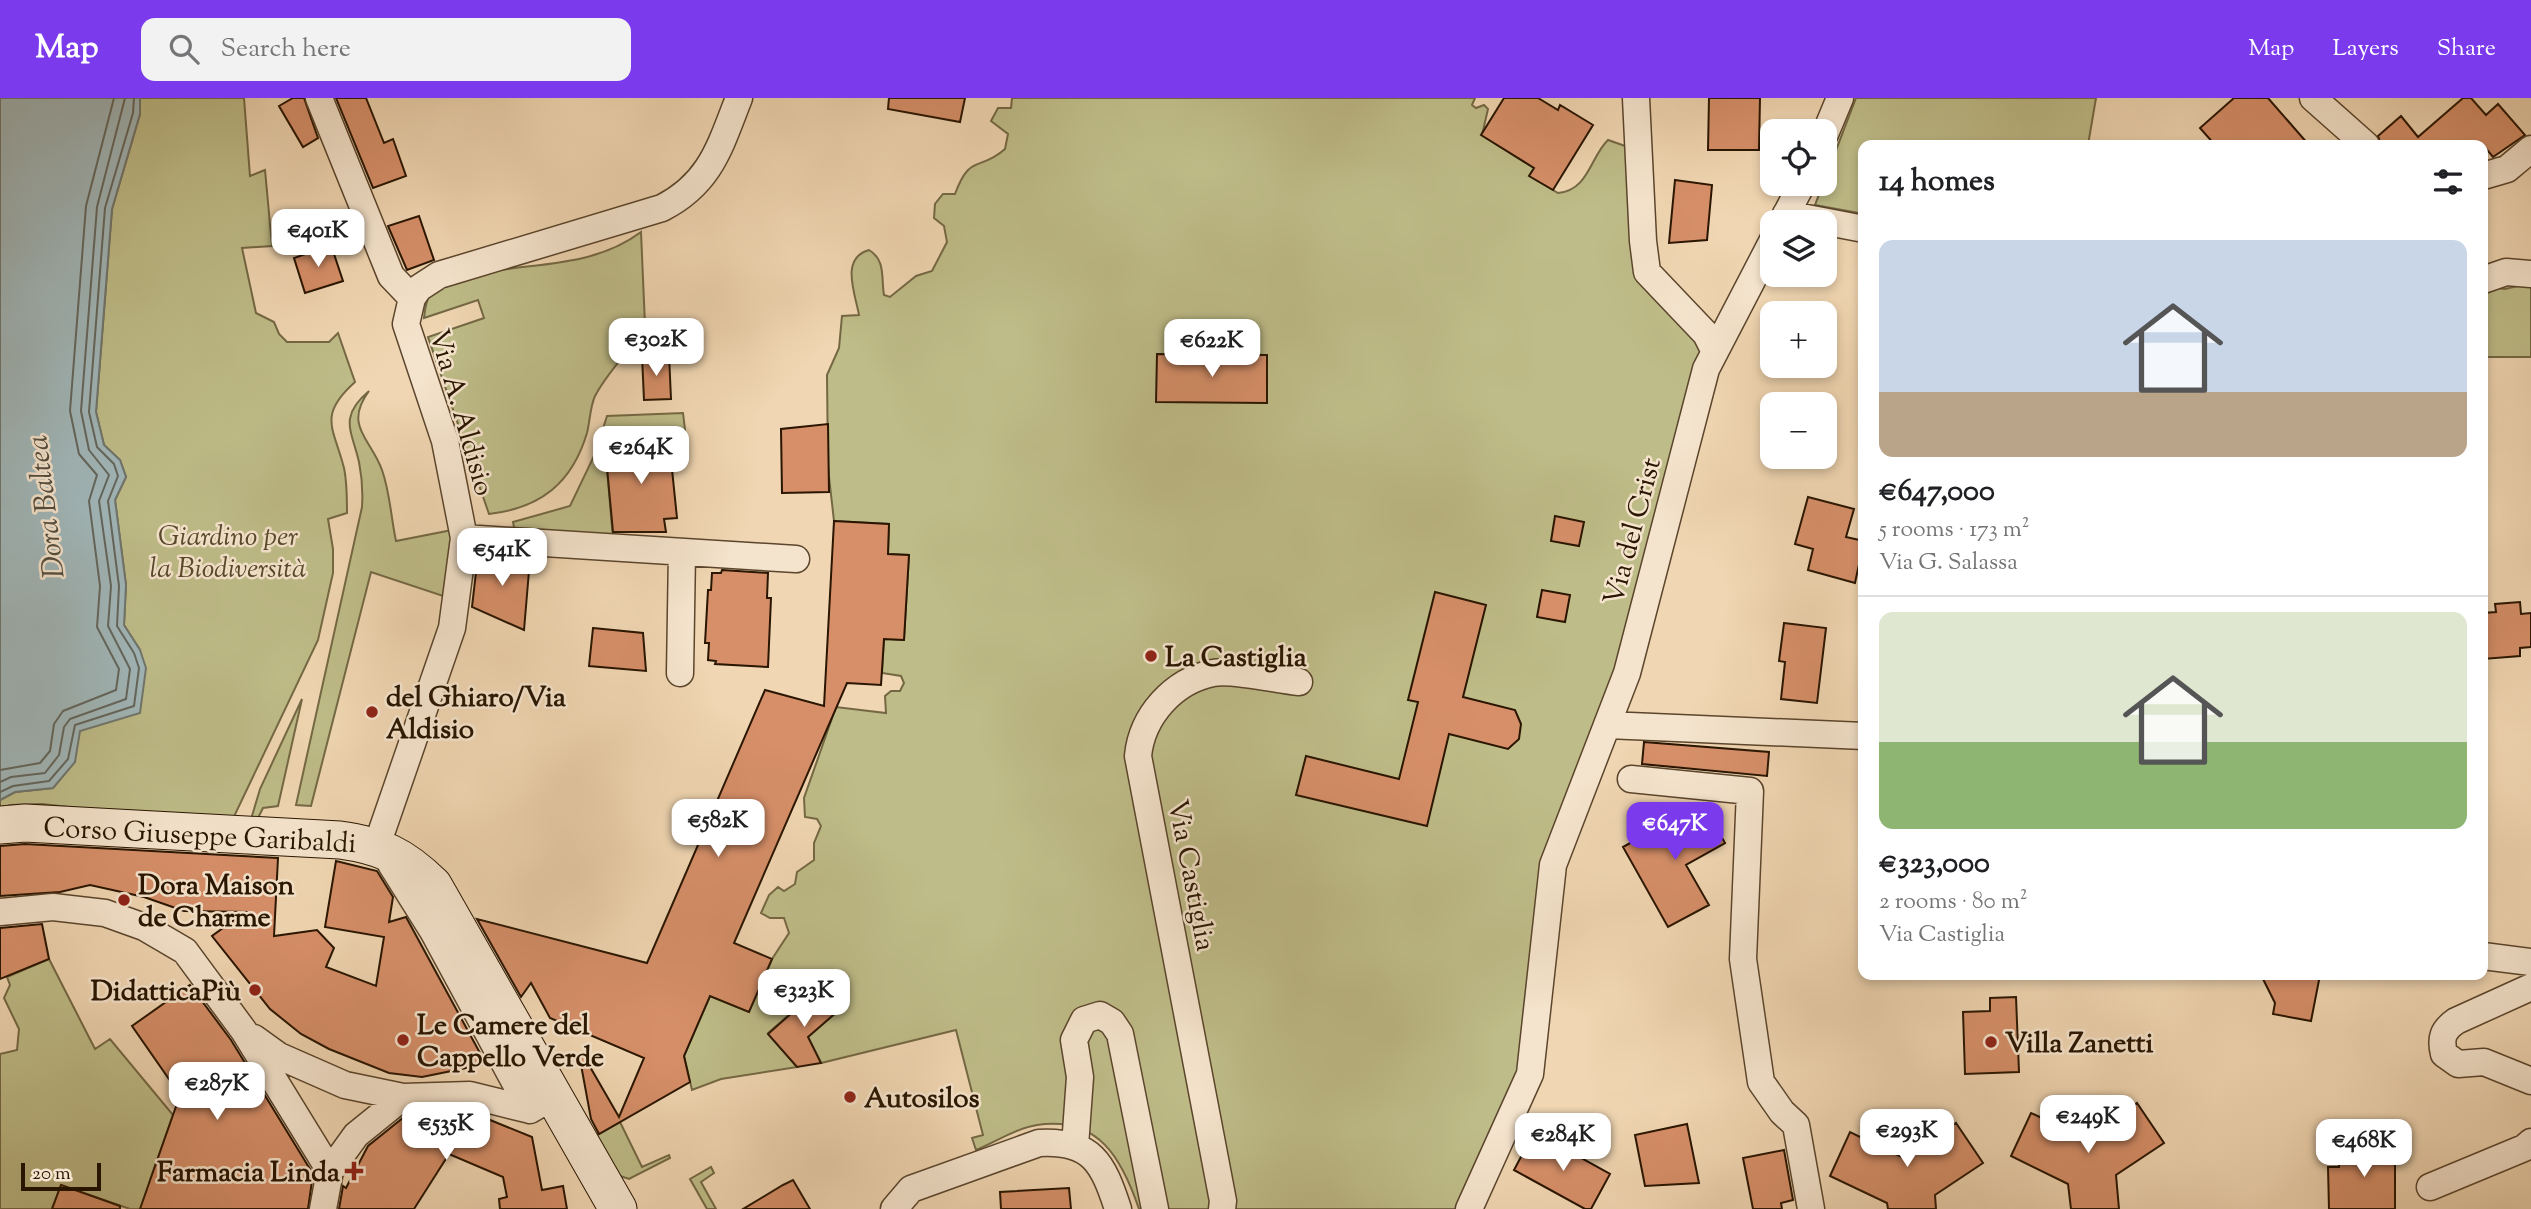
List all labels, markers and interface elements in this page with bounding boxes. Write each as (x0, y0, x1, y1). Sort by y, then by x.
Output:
search box (141, 18, 631, 81)
text: Map (35, 25, 99, 73)
icon: search (165, 30, 203, 68)
text: Search here (221, 31, 351, 68)
text: Map (2248, 32, 2294, 66)
text: Layers (2332, 32, 2399, 66)
text: Share (2437, 32, 2496, 66)
map controls (1760, 119, 1837, 469)
button: locate (1760, 119, 1837, 196)
text: 14 homes (1879, 161, 1995, 204)
icon: filters (2429, 163, 2467, 201)
pin: €401K (269, 209, 367, 269)
button: layers (1760, 210, 1837, 287)
text: €401K (287, 215, 349, 248)
icon: home (2110, 285, 2236, 411)
button: + (1760, 301, 1837, 378)
pin: €302K (607, 318, 705, 378)
pin: €622K (1163, 320, 1261, 379)
text: €302K (625, 324, 687, 357)
street label: Via A. Aldisio (417, 325, 503, 501)
text: €622K (1180, 325, 1244, 358)
button: − (1760, 392, 1837, 469)
pin: €264K (592, 426, 690, 486)
text: €264K (609, 432, 673, 465)
water label: Dora Baltea (17, 433, 78, 581)
street label: Via del Crist (1595, 453, 1673, 610)
text: €647,000 (1879, 471, 1995, 514)
text: 5 rooms · 173 m² (1879, 514, 2030, 547)
park label: Giardino per la Biodiversità (150, 518, 306, 590)
pin: €541K (453, 528, 551, 588)
text: €541K (473, 534, 531, 567)
text: Via G. Salassa (1879, 547, 2018, 580)
place label: La Castiglia (1165, 639, 1307, 679)
marker: La Castiglia (1143, 648, 1159, 664)
icon: home (2110, 657, 2236, 783)
place label: del Ghiaro/Via Aldisio (386, 679, 566, 751)
marker: del Ghiaro/Via Aldisio (364, 704, 380, 720)
street label: Via Castiglia (1156, 796, 1224, 955)
pin: €582K (669, 800, 767, 859)
pin: €647K (1626, 802, 1724, 862)
text: €582K (688, 805, 748, 838)
text: €647K (1643, 808, 1707, 841)
street label: Corso Giuseppe Garibaldi (42, 809, 357, 865)
text: €323,000 (1879, 843, 1990, 886)
place label: Dora Maison de Charme (138, 867, 295, 939)
text: 2 rooms · 80 m² (1879, 886, 2027, 919)
marker: Dora Maison de Charme (116, 892, 132, 908)
text: Via Castiglia (1879, 919, 2005, 952)
pin: €323K (755, 970, 853, 1029)
place label: DidatticaPiù (91, 973, 242, 1013)
text: €323K (774, 975, 834, 1008)
marker: DidatticaPiù (247, 982, 263, 998)
place label: Le Camere del Cappello Verde (417, 1007, 604, 1079)
place label: Villa Zanetti (2005, 1025, 2153, 1065)
marker: Le Camere del Cappello Verde (395, 1032, 411, 1048)
marker: Villa Zanetti (1983, 1034, 1999, 1050)
pin: €287K (168, 1062, 266, 1122)
text: €287K (185, 1068, 249, 1101)
place label: Autosilos (864, 1080, 980, 1120)
marker: Autosilos (842, 1089, 858, 1105)
pin: €249K (2039, 1096, 2137, 1155)
text: €249K (2056, 1101, 2120, 1134)
pin: €535K (397, 1102, 495, 1162)
text: €535K (418, 1108, 474, 1141)
pin: €293K (1858, 1110, 1956, 1169)
pin: €284K (1514, 1114, 1612, 1173)
text: €293K (1876, 1115, 1938, 1148)
text: €284K (1531, 1119, 1595, 1152)
pin: €468K (2315, 1119, 2413, 1179)
text: €468K (2332, 1125, 2396, 1158)
place label: Farmacia Linda (157, 1154, 340, 1194)
scale bar (21, 1160, 102, 1192)
text: 20 m (32, 1161, 71, 1188)
marker: Farmacia Linda (346, 1163, 362, 1179)

